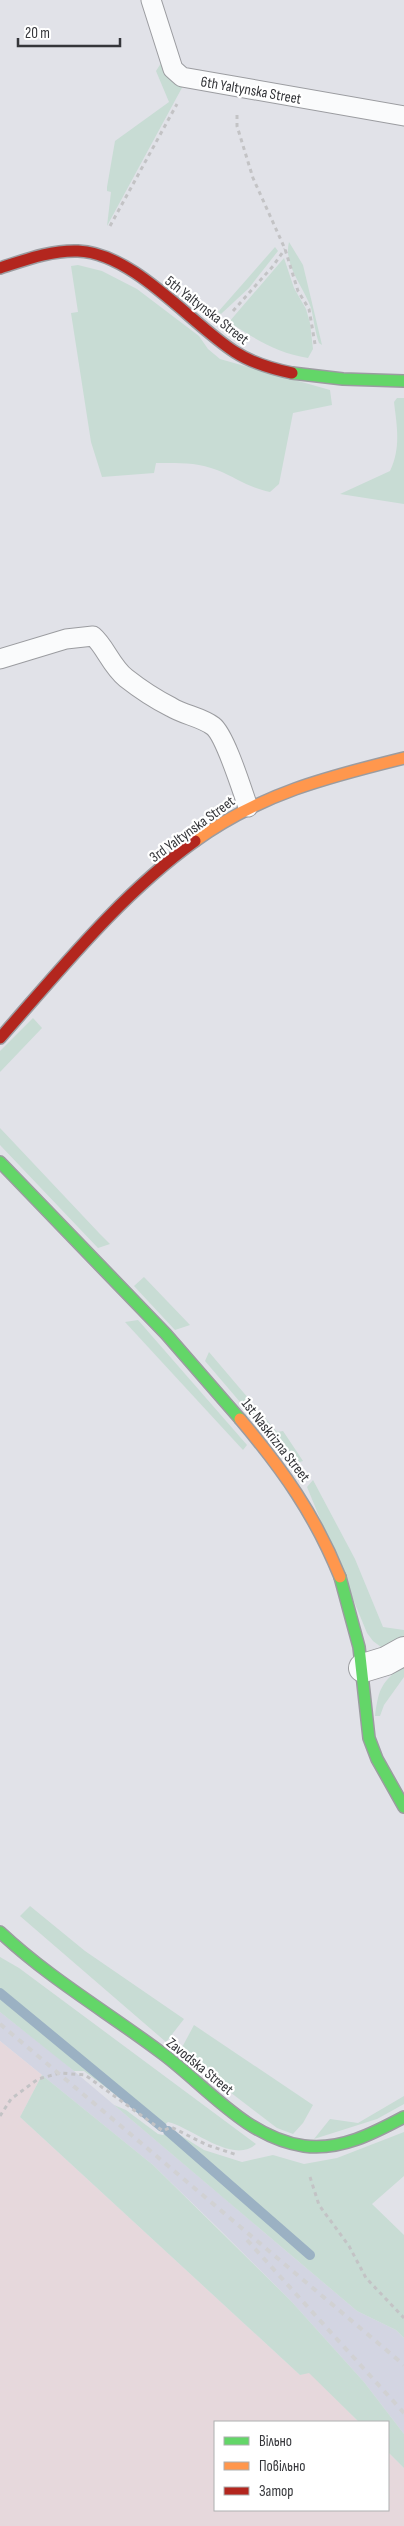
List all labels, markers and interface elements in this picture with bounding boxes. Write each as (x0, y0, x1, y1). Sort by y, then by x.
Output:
scale bar (18, 15, 120, 47)
text: 20 m (25, 24, 50, 43)
street label: 6th Yaltynska Street (199, 72, 303, 109)
street label: 5th Yaltynska Street (161, 272, 253, 349)
street label: 3rd Yaltynska Street (146, 792, 239, 867)
street label: 1st Naskrizna Street (237, 1395, 314, 1486)
street label: Zavodska Street (162, 2034, 237, 2099)
legend (214, 2421, 389, 2511)
text: Вільно (259, 2432, 292, 2451)
text: Повільно (259, 2457, 305, 2476)
text: Затор (259, 2482, 293, 2501)

